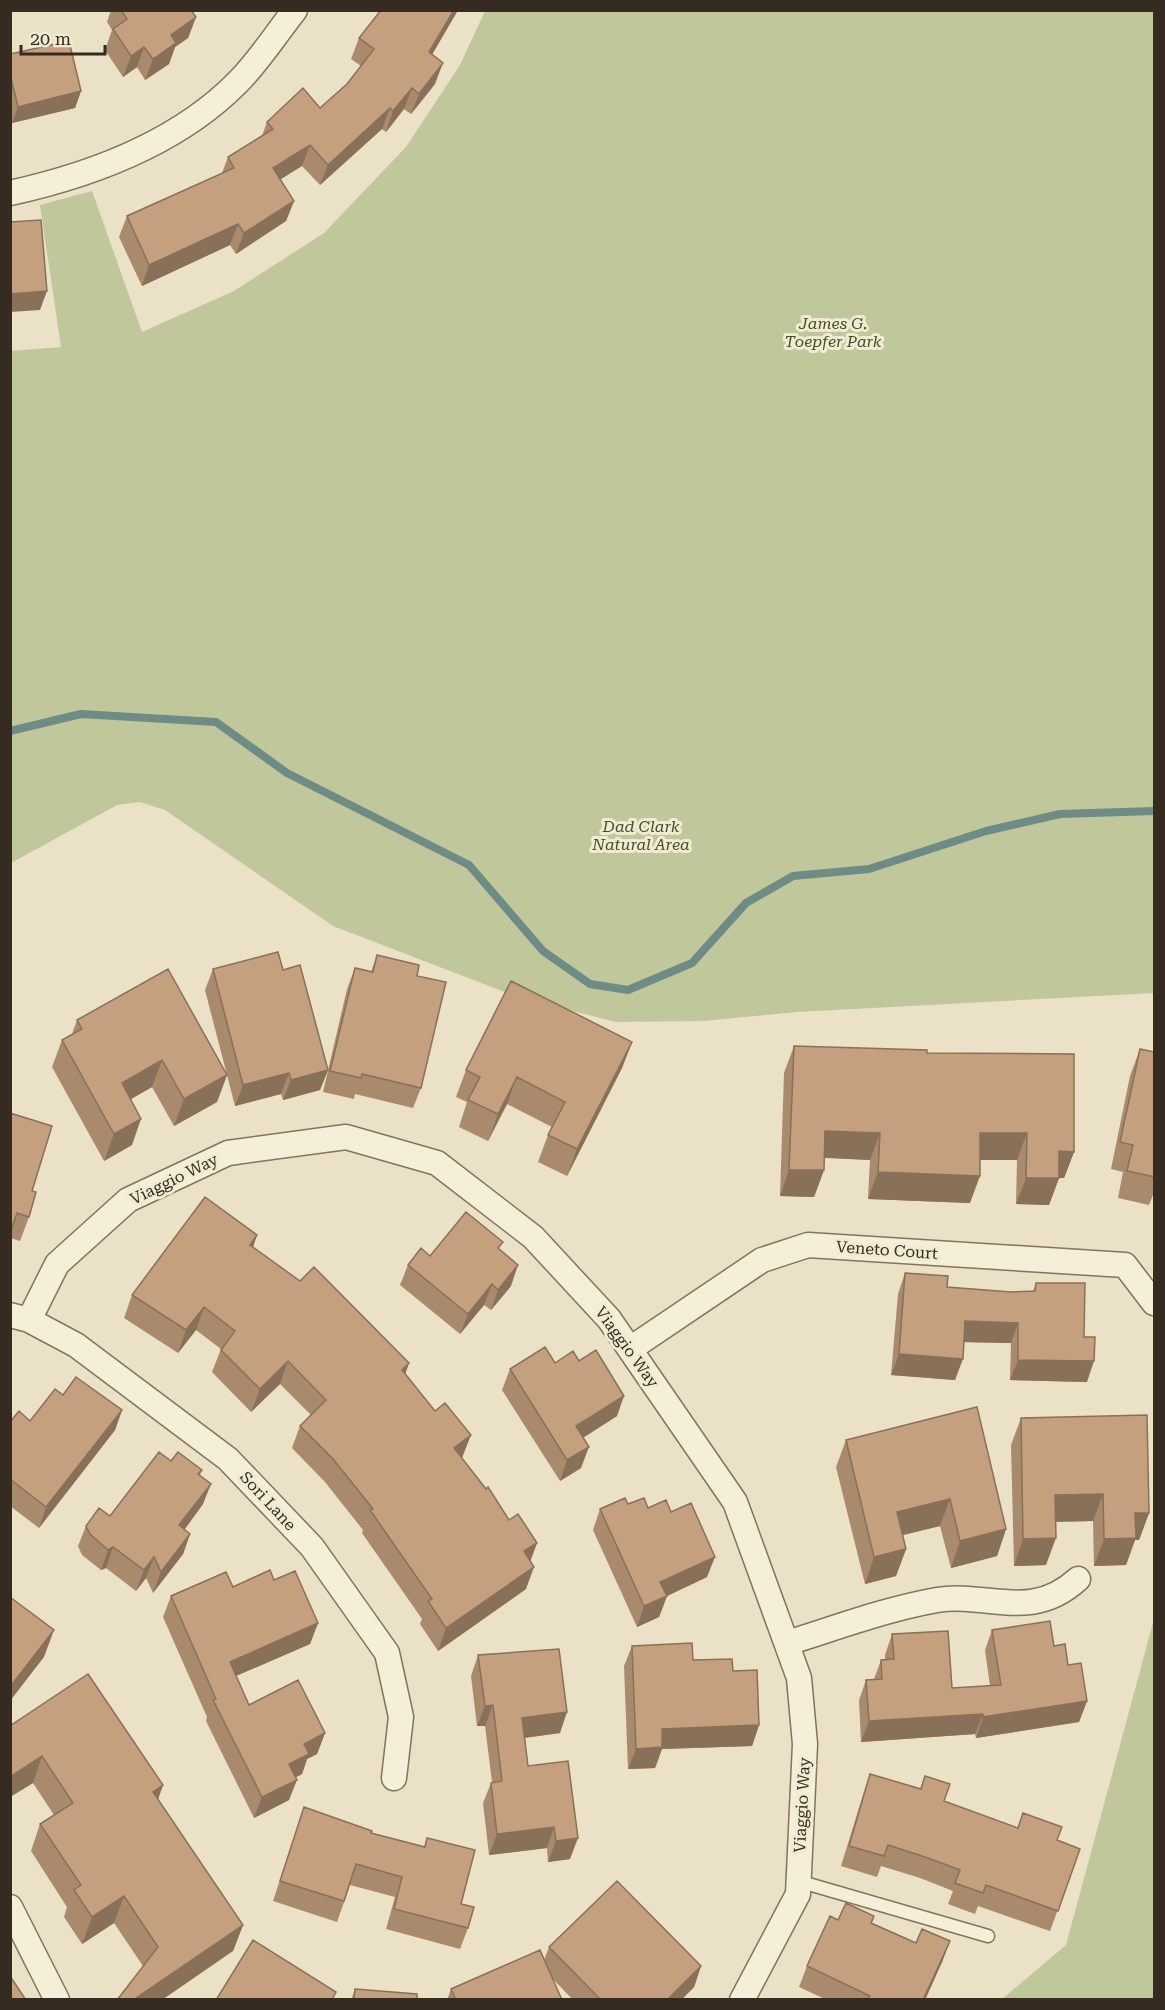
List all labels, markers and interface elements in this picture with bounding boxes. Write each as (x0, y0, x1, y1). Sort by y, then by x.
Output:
scale bar (21, 18, 105, 56)
text: 20 m (30, 28, 71, 49)
park label: James G. Toepfer Park (784, 314, 882, 351)
park label: Dad Clark Natural Area (591, 817, 690, 854)
street label: Viaggio Way (127, 1149, 222, 1208)
street label: Veneto Court (835, 1237, 939, 1263)
street label: Viaggio Way (591, 1303, 663, 1392)
street label: Sori Lane (236, 1468, 300, 1535)
street label: Viaggio Way (790, 1756, 814, 1853)

